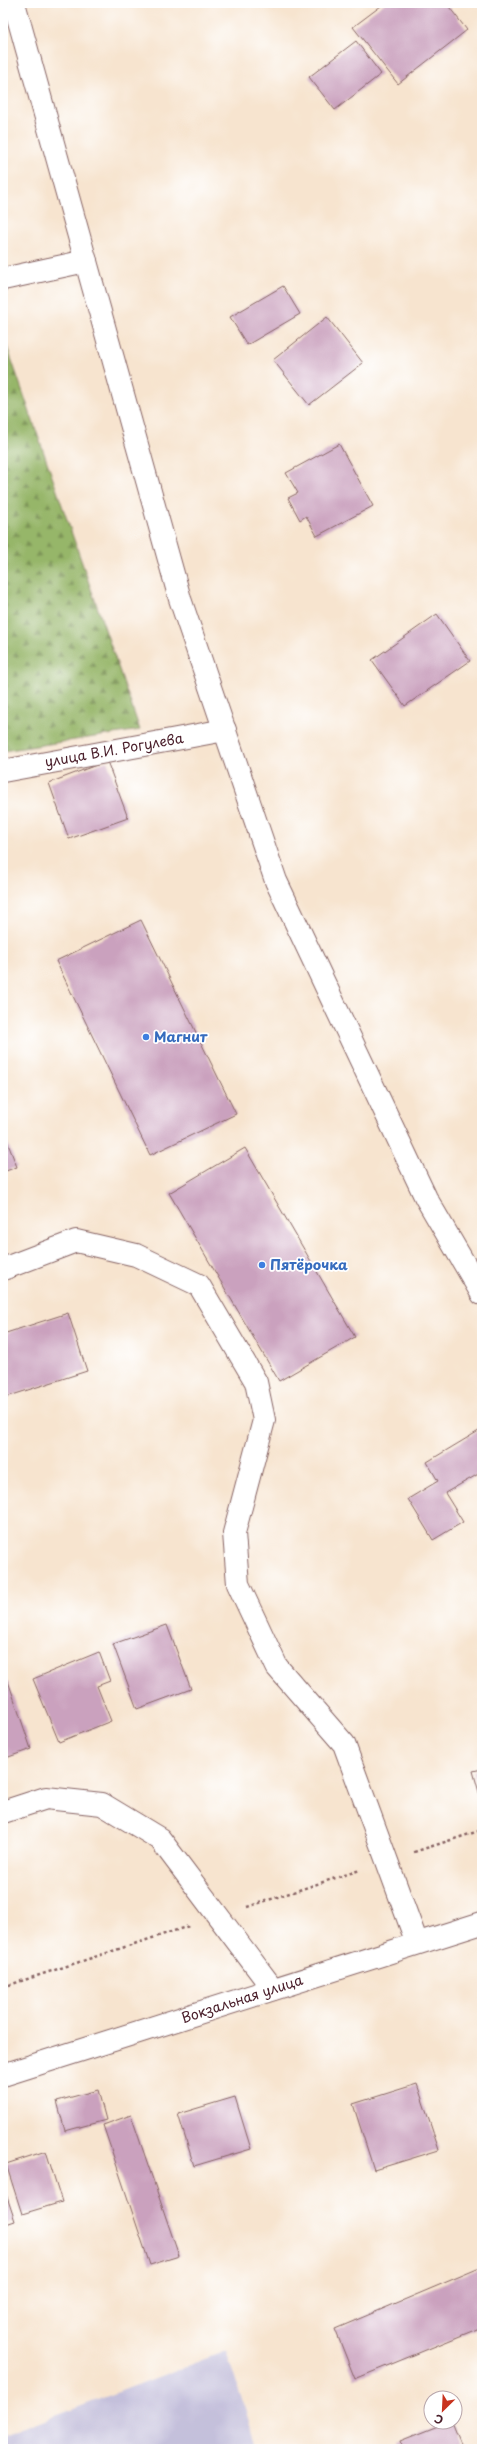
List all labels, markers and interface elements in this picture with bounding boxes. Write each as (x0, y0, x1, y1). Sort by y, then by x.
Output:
street label: улица В.И. Рогулева (43, 727, 185, 772)
place label: Магнит (154, 1026, 208, 1047)
marker: Магнит (141, 1032, 151, 1042)
place label: Пятёрочка (270, 1254, 348, 1275)
marker: Пятёрочка (257, 1260, 267, 1270)
street label: Вокзальная улица (178, 1969, 306, 2028)
north arrow (423, 2390, 463, 2430)
text: С (431, 2410, 446, 2429)

